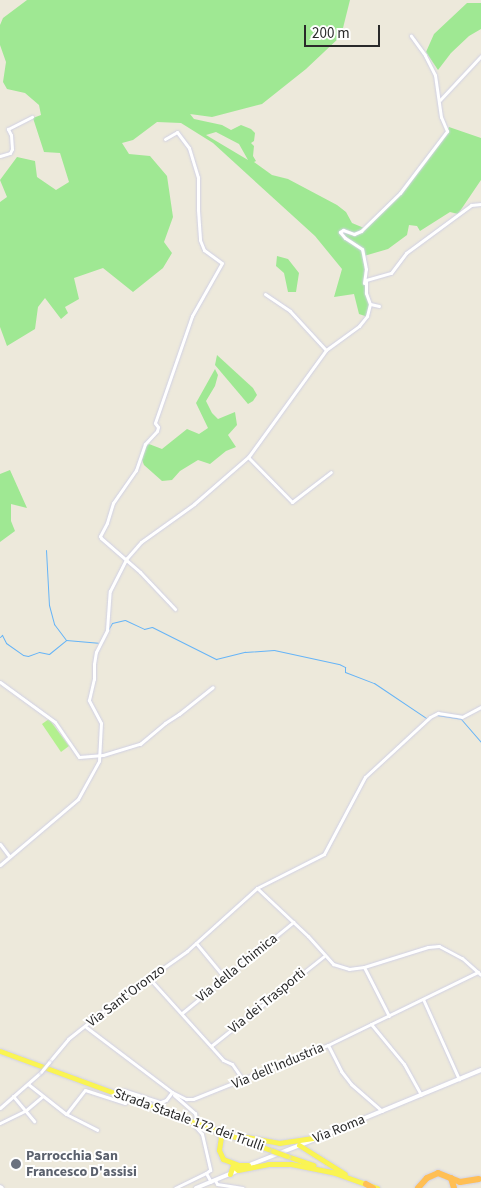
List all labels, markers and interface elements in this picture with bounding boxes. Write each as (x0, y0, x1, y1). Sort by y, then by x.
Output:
scale bar (306, 15, 382, 47)
text: 200 m (312, 23, 350, 44)
street label: Via della Chimica (193, 930, 281, 1006)
street label: Via Sant'Oronzo (84, 961, 168, 1031)
street label: Via dei Trasporti (225, 965, 309, 1037)
street label: Via dell'Industria (229, 1039, 327, 1093)
street label: Strada Statale 172 dei Trulli (111, 1085, 267, 1155)
street label: Via Roma (311, 1111, 367, 1147)
place label: Parrocchia San Francesco D'assisi (26, 1148, 137, 1180)
marker: Parrocchia San Francesco D'assisi (10, 1158, 22, 1170)

